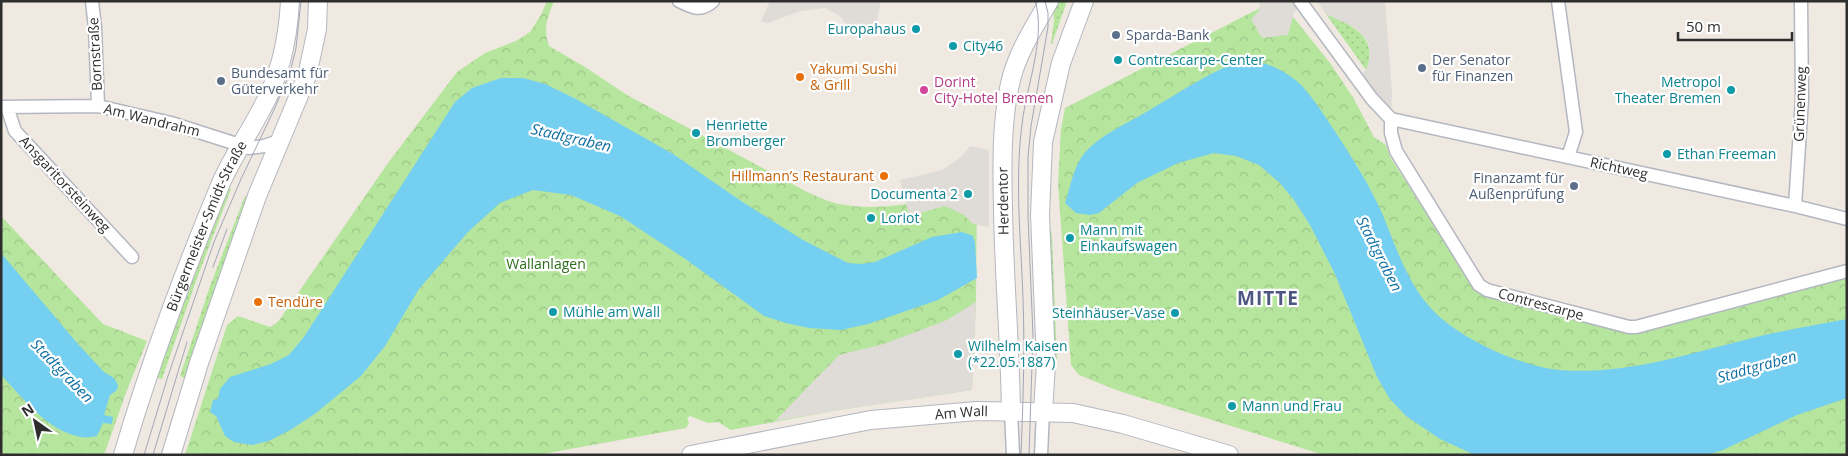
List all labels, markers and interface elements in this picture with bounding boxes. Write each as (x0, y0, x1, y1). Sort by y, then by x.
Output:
scale bar (1678, 10, 1792, 42)
text: 50 m (1686, 16, 1721, 36)
street label: Bornstraße (83, 17, 106, 91)
place label: Europahaus (828, 19, 906, 38)
marker: Europahaus (910, 23, 922, 35)
place label: Sparda-Bank (1126, 25, 1210, 44)
marker: Sparda-Bank (1110, 29, 1122, 41)
place label: City46 (963, 36, 1003, 55)
marker: City46 (947, 40, 959, 52)
place label: Contrescarpe-Center (1128, 50, 1264, 69)
place label: Der Senator für Finanzen (1432, 50, 1513, 85)
marker: Contrescarpe-Center (1112, 54, 1124, 66)
place label: Yakumi Sushi & Grill (810, 59, 897, 94)
marker: Der Senator für Finanzen (1416, 62, 1428, 74)
place label: Bundesamt für Güterverkehr (231, 63, 329, 98)
street label: Grünenweg (1789, 65, 1810, 142)
marker: Yakumi Sushi & Grill (794, 71, 806, 83)
place label: Dorint City-Hotel Bremen (934, 72, 1054, 107)
place label: Metropol Theater Bremen (1615, 72, 1721, 107)
marker: Bundesamt für Güterverkehr (215, 75, 227, 87)
marker: Dorint City-Hotel Bremen (918, 84, 930, 96)
marker: Metropol Theater Bremen (1725, 84, 1737, 96)
street label: Am Wandrahm (102, 98, 202, 141)
place label: Henriette Bromberger (706, 115, 786, 150)
water label: Stadtgraben (529, 118, 613, 156)
marker: Henriette Bromberger (690, 127, 702, 139)
street label: Ansgaritorsteinweg (16, 131, 115, 236)
street label: Bürgermeister-Smidt-Straße (161, 137, 251, 314)
place label: Ethan Freeman (1677, 144, 1776, 163)
marker: Ethan Freeman (1661, 148, 1673, 160)
street label: Richtweg (1588, 152, 1650, 183)
place label: Hillmann’s Restaurant (731, 166, 874, 185)
street label: Herdentor (992, 167, 1013, 235)
place label: Finanzamt für Außenprüfung (1469, 168, 1564, 203)
marker: Hillmann’s Restaurant (878, 170, 890, 182)
marker: Finanzamt für Außenprüfung (1568, 180, 1580, 192)
place label: Documenta 2 (870, 184, 958, 203)
marker: Documenta 2 (962, 188, 974, 200)
place label: Loriot (881, 208, 919, 227)
marker: Loriot (865, 212, 877, 224)
water label: Stadtgraben (1352, 213, 1407, 294)
place label: Mann mit Einkaufswagen (1080, 220, 1178, 255)
marker: Mann mit Einkaufswagen (1064, 232, 1076, 244)
park label: Wallanlagen (506, 254, 586, 273)
street label: Contrescarpe (1496, 283, 1586, 324)
district label: MITTE (1237, 285, 1299, 311)
place label: Tendüre (268, 292, 323, 311)
marker: Tendüre (252, 296, 264, 308)
place label: Mühle am Wall (563, 302, 660, 321)
place label: Steinhäuser-Vase (1052, 303, 1165, 322)
marker: Mühle am Wall (547, 306, 559, 318)
marker: Steinhäuser-Vase (1169, 307, 1181, 319)
water label: Stadtgraben (27, 334, 98, 407)
place label: Wilhelm Kaisen (*22.05.1887) (968, 336, 1068, 371)
water label: Stadtgraben (1715, 345, 1799, 387)
marker: Wilhelm Kaisen (*22.05.1887) (952, 348, 964, 360)
north arrow (10, 396, 60, 446)
place label: Mann und Frau (1242, 396, 1342, 415)
text: N (18, 399, 38, 421)
marker: Mann und Frau (1226, 400, 1238, 412)
street label: Am Wall (934, 401, 988, 424)

